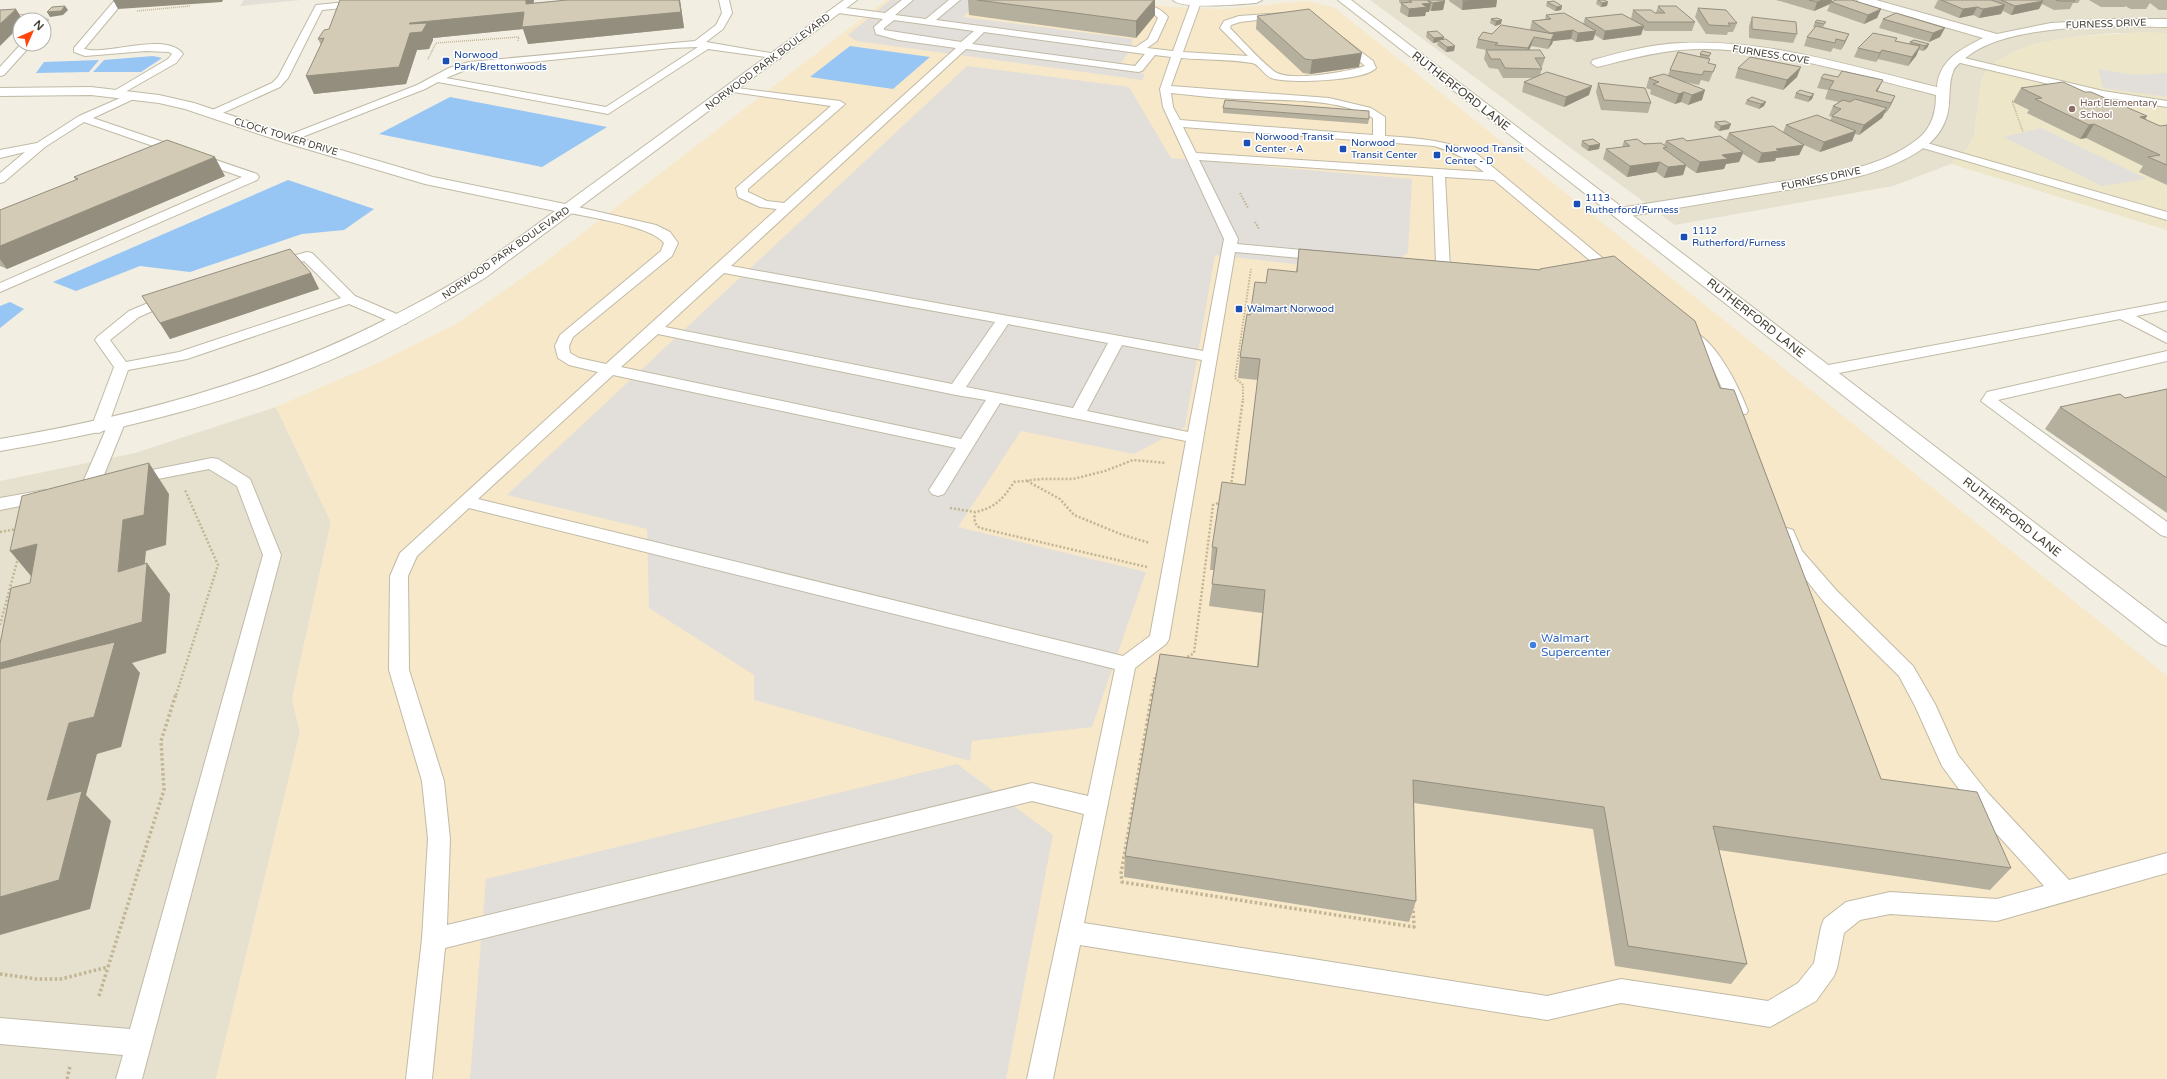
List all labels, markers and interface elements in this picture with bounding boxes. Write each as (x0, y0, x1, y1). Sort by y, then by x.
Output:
street label: NORWOOD PARK BOULEVARD (703, 11, 833, 113)
north arrow (12, 12, 52, 52)
street label: FURNESS DRIVE (2065, 17, 2147, 31)
text: N (31, 18, 46, 33)
street label: FURNESS COVE (1731, 43, 1811, 67)
street label: RUTHERFORD LANE (1409, 48, 1513, 134)
place label: Norwood Park/Brettonwoods (454, 49, 547, 73)
marker: Norwood Park/Brettonwoods (441, 56, 451, 66)
place label: Hart Elementary School (2080, 97, 2158, 121)
marker: Hart Elementary School (2067, 104, 2077, 114)
street label: CLOCK TOWER DRIVE (233, 115, 339, 159)
place label: Norwood Transit Center - A (1255, 131, 1334, 155)
place label: Norwood Transit Center (1351, 137, 1418, 161)
marker: Norwood Transit Center - A (1242, 138, 1252, 148)
place label: Norwood Transit Center - D (1445, 143, 1524, 167)
marker: Norwood Transit Center (1338, 144, 1348, 154)
marker: Norwood Transit Center - D (1432, 150, 1442, 160)
street label: FURNESS DRIVE (1780, 165, 1862, 193)
place label: 1113 Rutherford/Furness (1585, 192, 1679, 216)
marker: 1113 Rutherford/Furness (1572, 199, 1582, 209)
street label: NORWOOD PARK BOULEVARD (440, 204, 572, 302)
place label: 1112 Rutherford/Furness (1692, 225, 1786, 249)
marker: 1112 Rutherford/Furness (1679, 232, 1689, 242)
street label: RUTHERFORD LANE (1704, 275, 1808, 361)
place label: Walmart Norwood (1247, 303, 1334, 315)
marker: Walmart Norwood (1234, 304, 1244, 314)
street label: RUTHERFORD LANE (1960, 474, 2064, 560)
place label: Walmart Supercenter (1541, 631, 1611, 659)
marker: Walmart Supercenter (1528, 640, 1538, 650)

